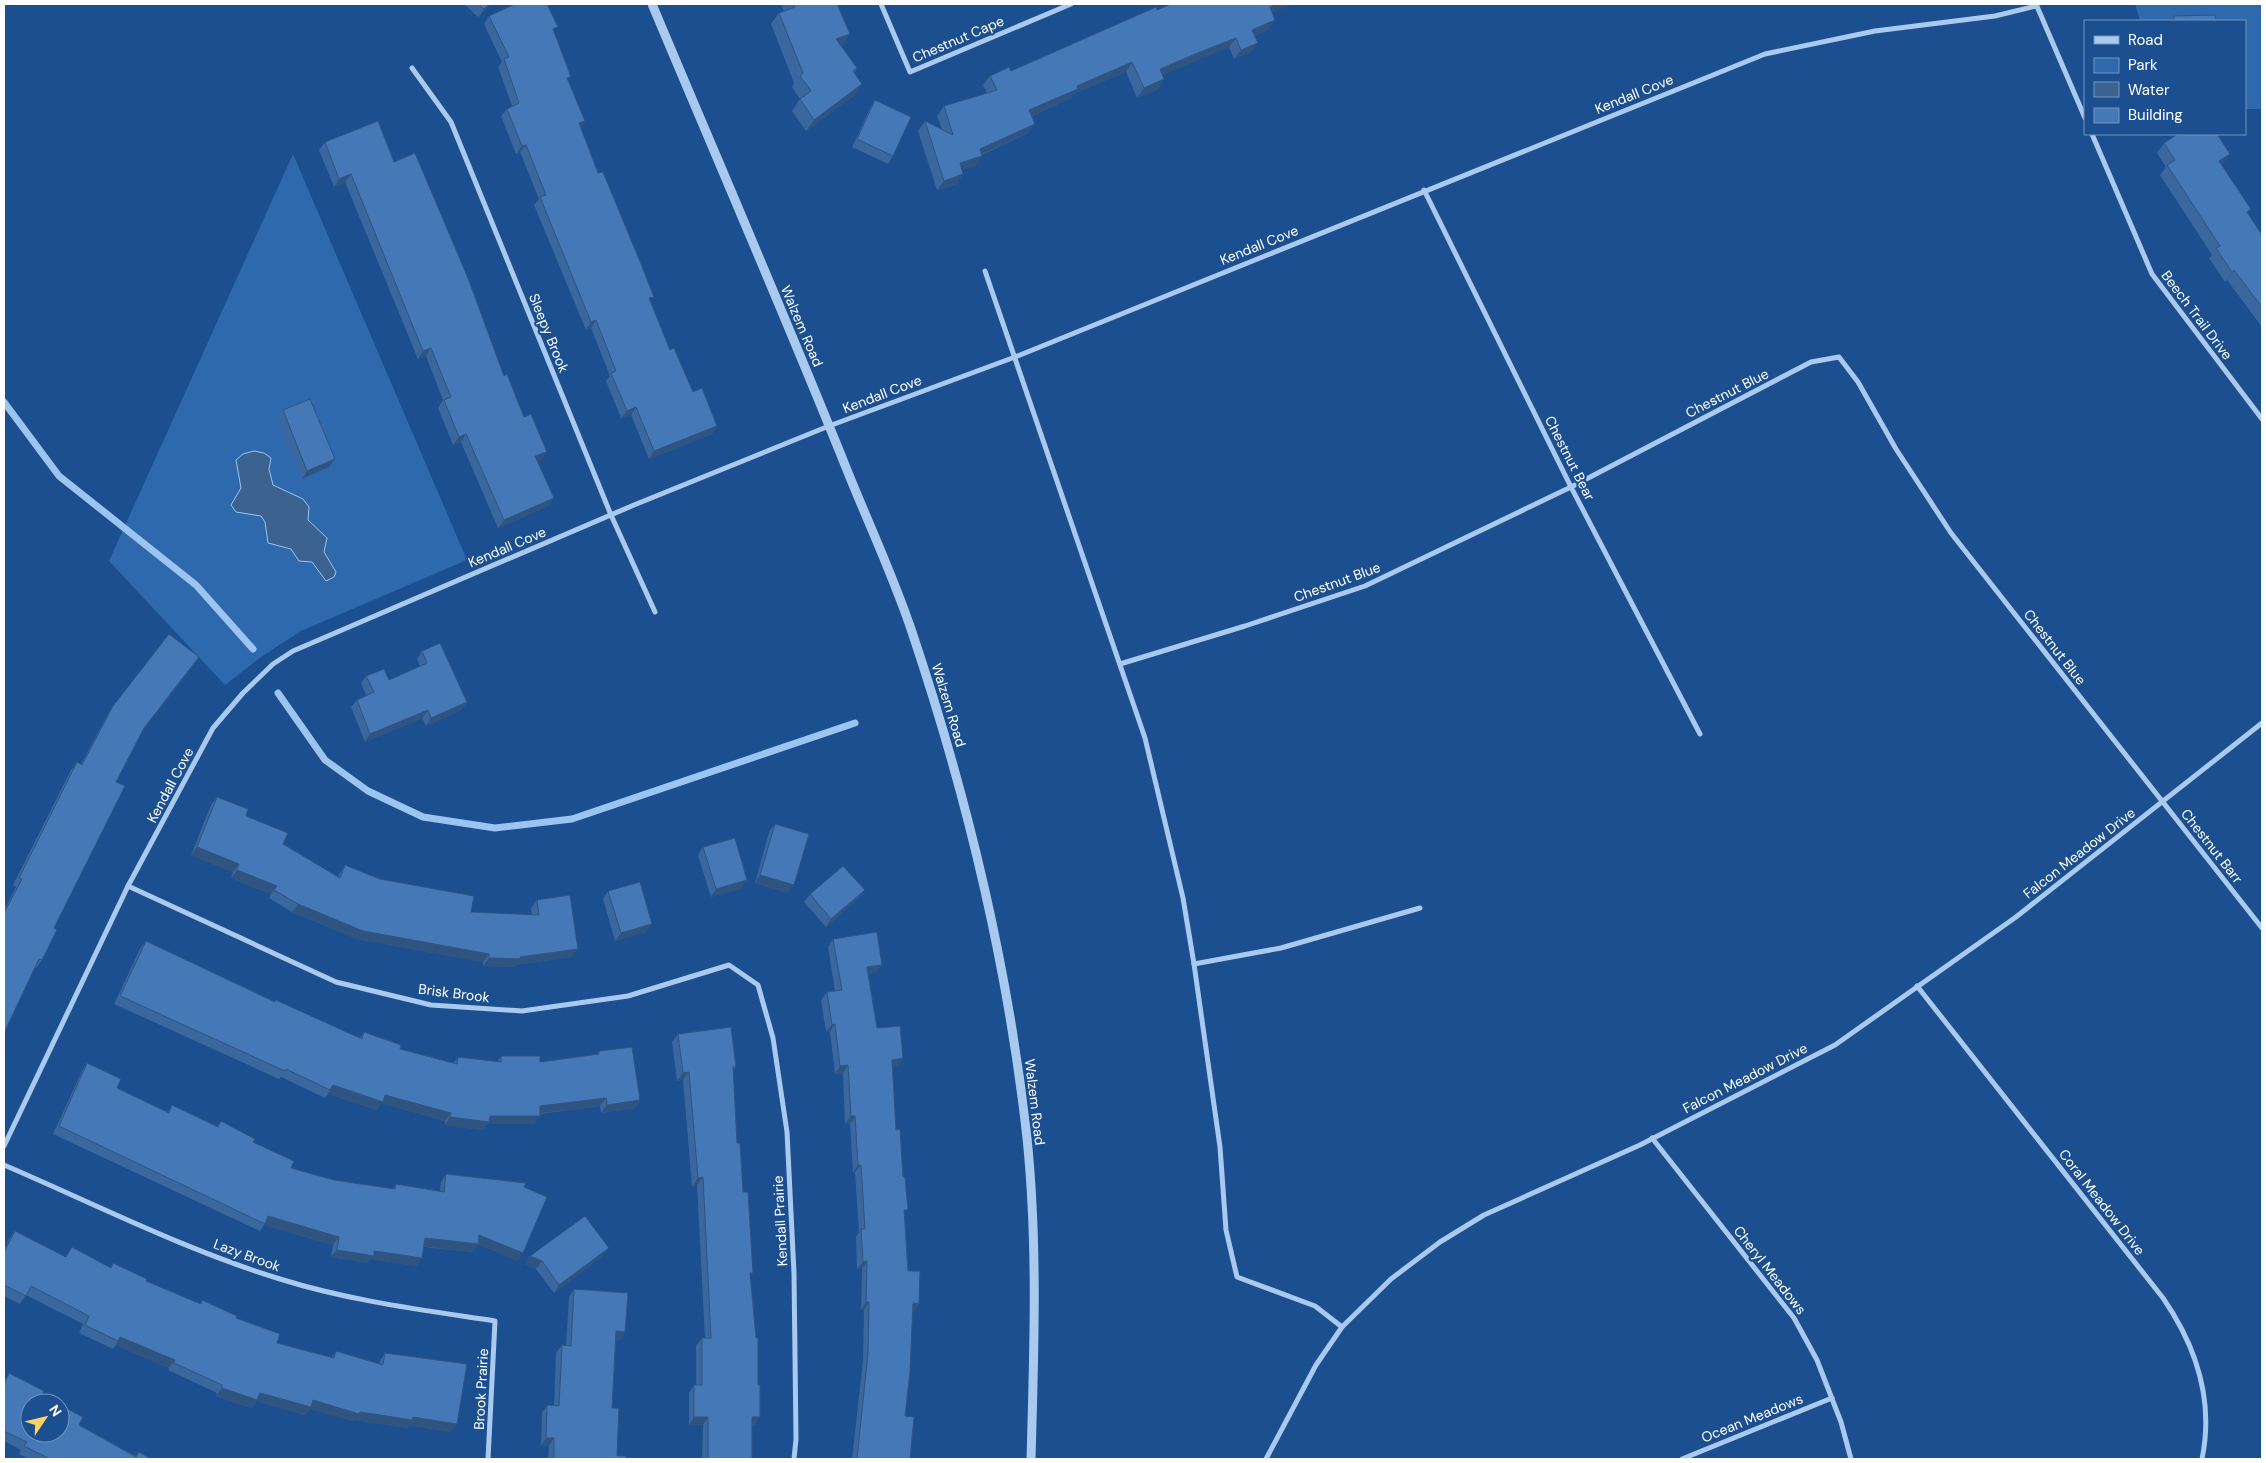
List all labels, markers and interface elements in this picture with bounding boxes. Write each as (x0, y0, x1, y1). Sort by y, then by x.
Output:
street label: Chestnut Cape (909, 12, 1007, 66)
legend (2084, 20, 2246, 135)
text: Road (2128, 30, 2163, 50)
text: Park (2128, 55, 2158, 75)
street label: Kendall Cove (1592, 70, 1676, 118)
text: Water (2128, 80, 2170, 100)
text: Building (2128, 105, 2183, 125)
street label: Kendall Cove (1217, 221, 1301, 269)
street label: Beech Trail Drive (2158, 267, 2237, 363)
street label: Walzem Road (777, 283, 827, 369)
street label: Sleepy Brook (525, 291, 573, 375)
street label: Chestnut Blue (1682, 364, 1772, 422)
street label: Kendall Cove (840, 371, 924, 417)
street label: Chestnut Bear (1541, 413, 1599, 503)
street label: Kendall Cove (465, 522, 549, 572)
street label: Chestnut Blue (1291, 558, 1383, 606)
street label: Chestnut Blue (2020, 606, 2090, 688)
street label: Walzem Road (928, 661, 970, 749)
street label: Kendall Cove (143, 744, 197, 826)
street label: Falcon Meadow Drive (2019, 804, 2139, 902)
street label: Chestnut Barr (2177, 805, 2247, 887)
street label: Brisk Brook (417, 980, 491, 1006)
street label: Falcon Meadow Drive (1680, 1039, 1810, 1117)
street label: Walzem Road (1021, 1058, 1049, 1146)
street label: Coral Meadow Drive (2055, 1145, 2149, 1259)
street label: Kendall Prairie (769, 1175, 791, 1267)
street label: Cheryl Meadows (1730, 1222, 1810, 1318)
street label: Lazy Brook (211, 1235, 283, 1275)
street label: Brook Prairie (470, 1348, 492, 1430)
street label: Ocean Meadows (1699, 1389, 1805, 1447)
north arrow (20, 1393, 70, 1443)
text: N (45, 1401, 66, 1420)

